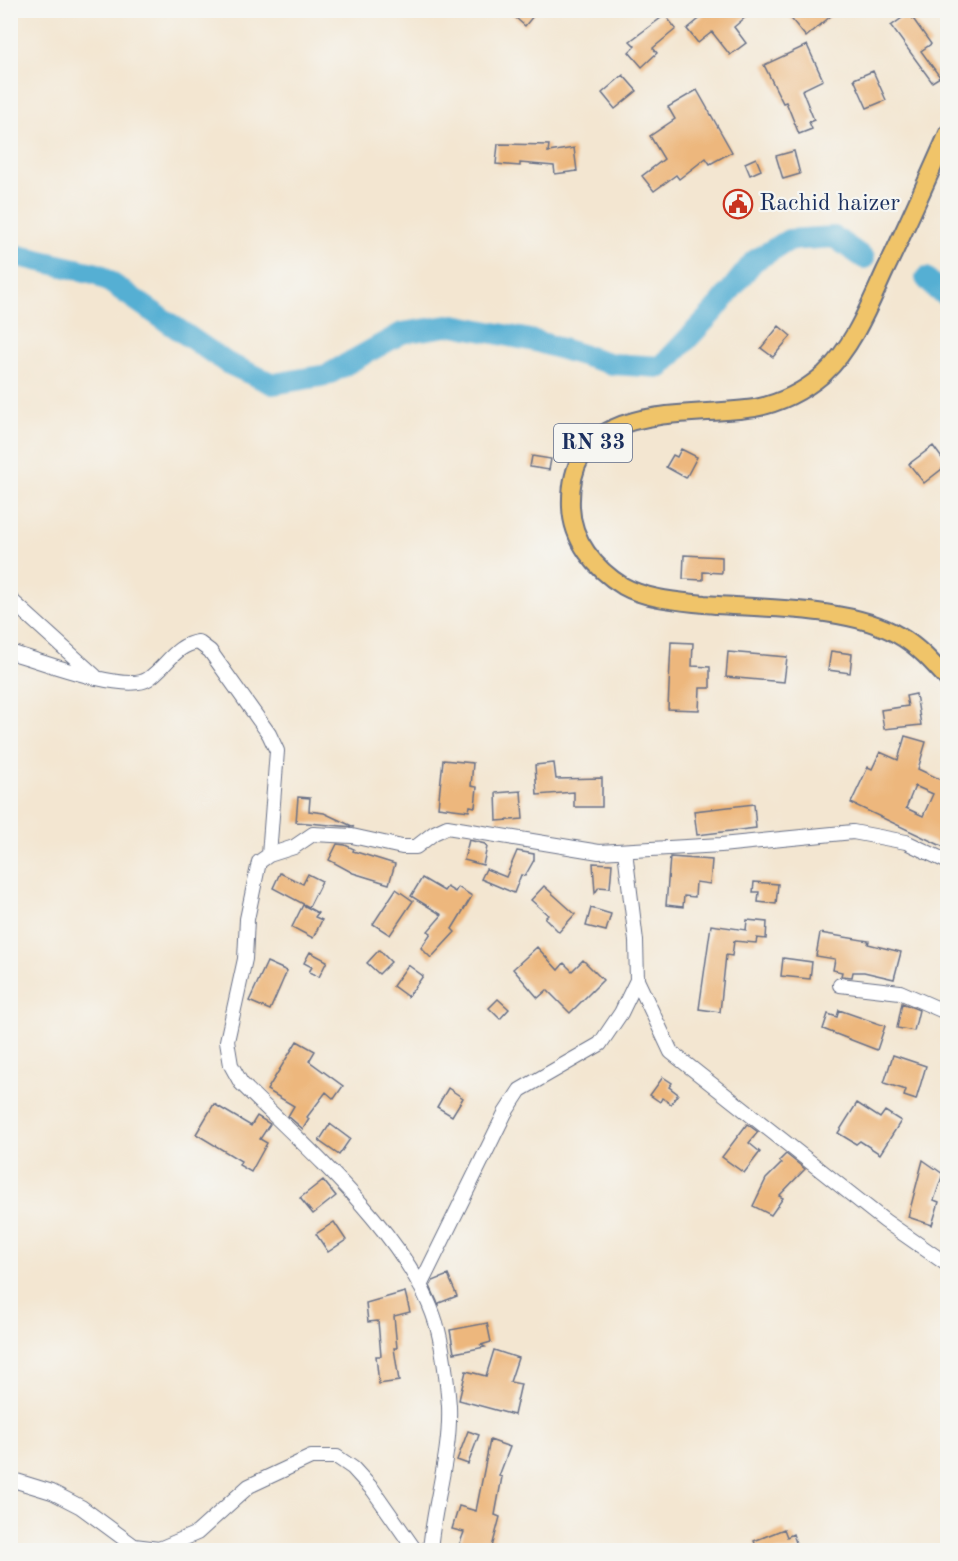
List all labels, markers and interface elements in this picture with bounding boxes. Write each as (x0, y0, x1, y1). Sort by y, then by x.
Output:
public building icon: Rachid haizer (722, 188, 754, 220)
place label: Rachid haizer (759, 192, 900, 216)
road number: RN 33 (554, 424, 632, 462)

